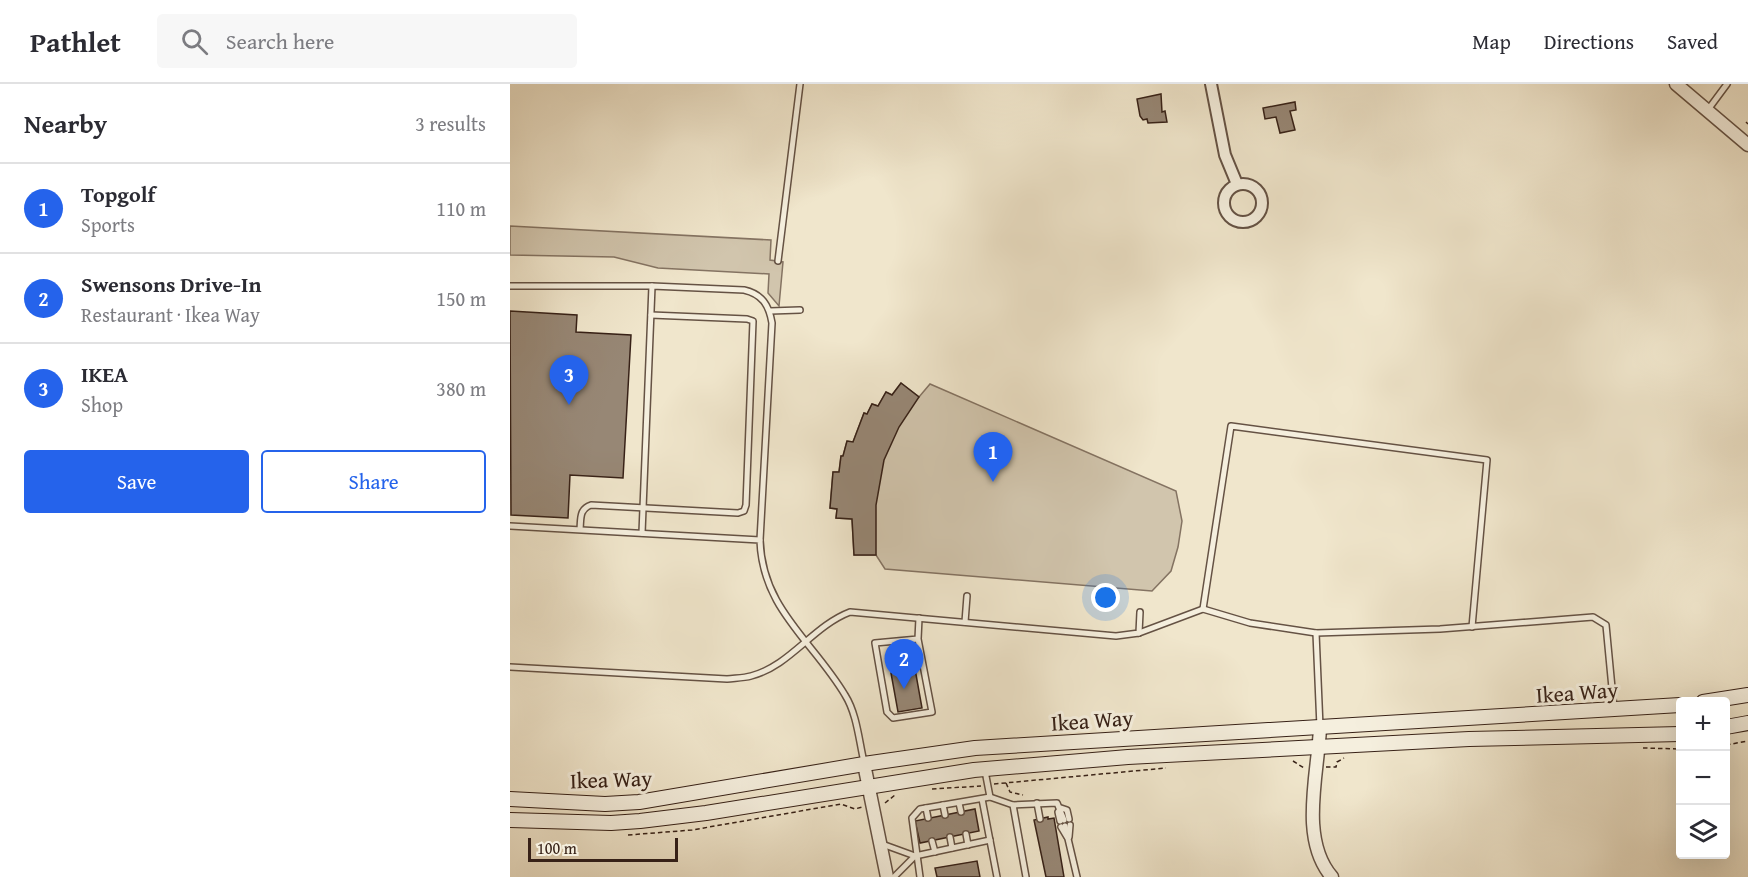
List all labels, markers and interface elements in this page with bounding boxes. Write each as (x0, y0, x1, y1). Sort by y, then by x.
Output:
search box (157, 14, 577, 68)
text: Pathlet (30, 21, 121, 62)
icon: search (178, 25, 211, 58)
text: Search here (226, 25, 334, 57)
text: Map (1472, 26, 1511, 57)
text: Directions (1544, 26, 1634, 57)
text: Saved (1667, 26, 1718, 57)
text: Nearby (24, 104, 107, 143)
text: 3 results (415, 109, 486, 138)
text: Topgolf (81, 178, 155, 210)
text: 1 (38, 194, 49, 223)
text: 110 m (436, 194, 486, 223)
text: Sports (81, 210, 135, 239)
text: Swensons Drive-In (81, 268, 261, 300)
text: 2 (38, 284, 49, 313)
text: 150 m (436, 284, 486, 313)
text: Restaurant · Ikea Way (81, 300, 260, 329)
pin: 3 (550, 356, 588, 405)
text: IKEA (81, 358, 128, 390)
text: 3 (38, 374, 49, 403)
text: 380 m (436, 374, 486, 403)
text: Shop (81, 390, 123, 419)
pin: 1 (974, 432, 1012, 482)
button: Save (24, 450, 249, 513)
button: Share (261, 450, 486, 513)
your location (1091, 583, 1120, 612)
pin: 2 (884, 640, 924, 689)
street label: Ikea Way (1535, 673, 1619, 711)
map controls (1676, 697, 1730, 859)
button: + (1676, 697, 1730, 751)
street label: Ikea Way (1050, 701, 1134, 739)
button: − (1676, 751, 1730, 805)
street label: Ikea Way (569, 762, 653, 796)
button: layers (1676, 805, 1730, 859)
scale bar (528, 835, 678, 862)
text: 100 m (537, 836, 577, 860)

